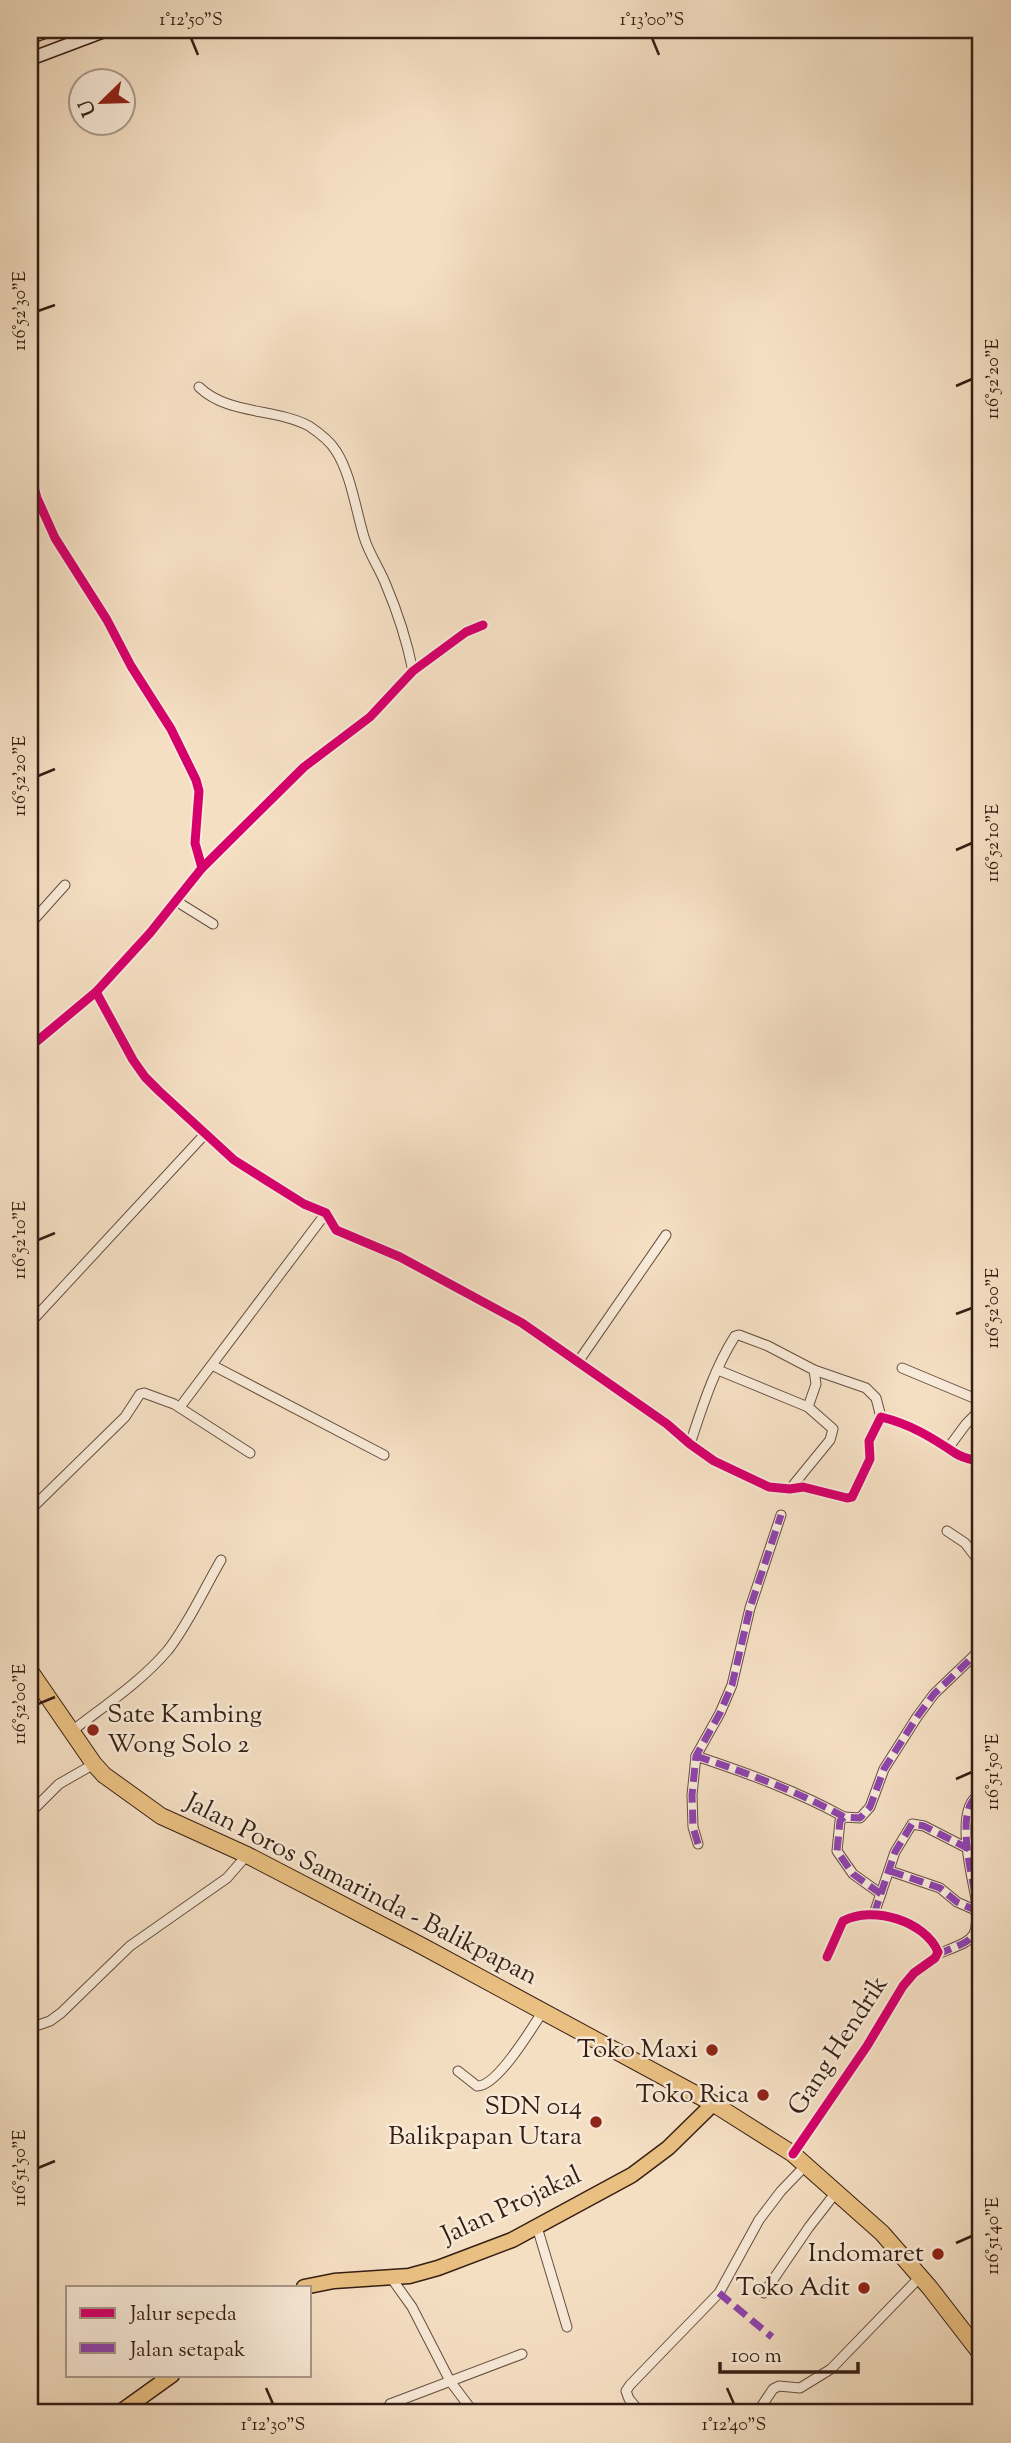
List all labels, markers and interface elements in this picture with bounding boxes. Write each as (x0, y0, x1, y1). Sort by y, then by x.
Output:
text: 1°12'50"S (159, 8, 223, 34)
text: 1°13'00"S (620, 8, 684, 34)
north arrow (66, 66, 136, 136)
text: U (73, 95, 104, 120)
text: 116°52'30"E (8, 271, 34, 351)
text: 116°52'20"E (981, 339, 1007, 419)
text: 116°52'20"E (8, 736, 34, 816)
text: 116°52'10"E (981, 804, 1007, 882)
text: 116°52'10"E (8, 1201, 34, 1279)
text: 116°52'00"E (981, 1267, 1007, 1348)
text: 116°52'00"E (8, 1663, 34, 1744)
place label: Sate Kambing Wong Solo 2 (107, 1697, 262, 1764)
marker: Sate Kambing Wong Solo 2 (85, 1722, 101, 1738)
text: 116°51'50"E (981, 1734, 1007, 1810)
street label: Jalan Poros Samarinda - Balikpapan (176, 1784, 544, 1995)
street label: Gang Hendrik (780, 1969, 898, 2123)
place label: Toko Maxi (577, 2032, 698, 2069)
marker: Toko Maxi (704, 2042, 720, 2058)
place label: Toko Rica (636, 2077, 749, 2114)
marker: Toko Rica (755, 2087, 771, 2103)
place label: SDN 014 Balikpapan Utara (388, 2089, 582, 2156)
marker: SDN 014 Balikpapan Utara (588, 2114, 604, 2130)
text: 116°51'50"E (8, 2130, 34, 2206)
street label: Jalan Projakal (434, 2157, 588, 2255)
text: 116°51'40"E (981, 2197, 1007, 2275)
place label: Indomaret (808, 2236, 924, 2273)
marker: Indomaret (930, 2246, 946, 2262)
place label: Toko Adit (736, 2270, 850, 2307)
marker: Toko Adit (856, 2280, 872, 2296)
legend (66, 2286, 312, 2376)
text: Jalur sepeda (129, 2300, 237, 2330)
scale bar (720, 2331, 859, 2375)
text: Jalan setapak (129, 2336, 246, 2366)
text: 100 m (731, 2342, 782, 2372)
text: 1°12'30"S (241, 2413, 305, 2439)
text: 1°12'40"S (702, 2413, 766, 2439)

